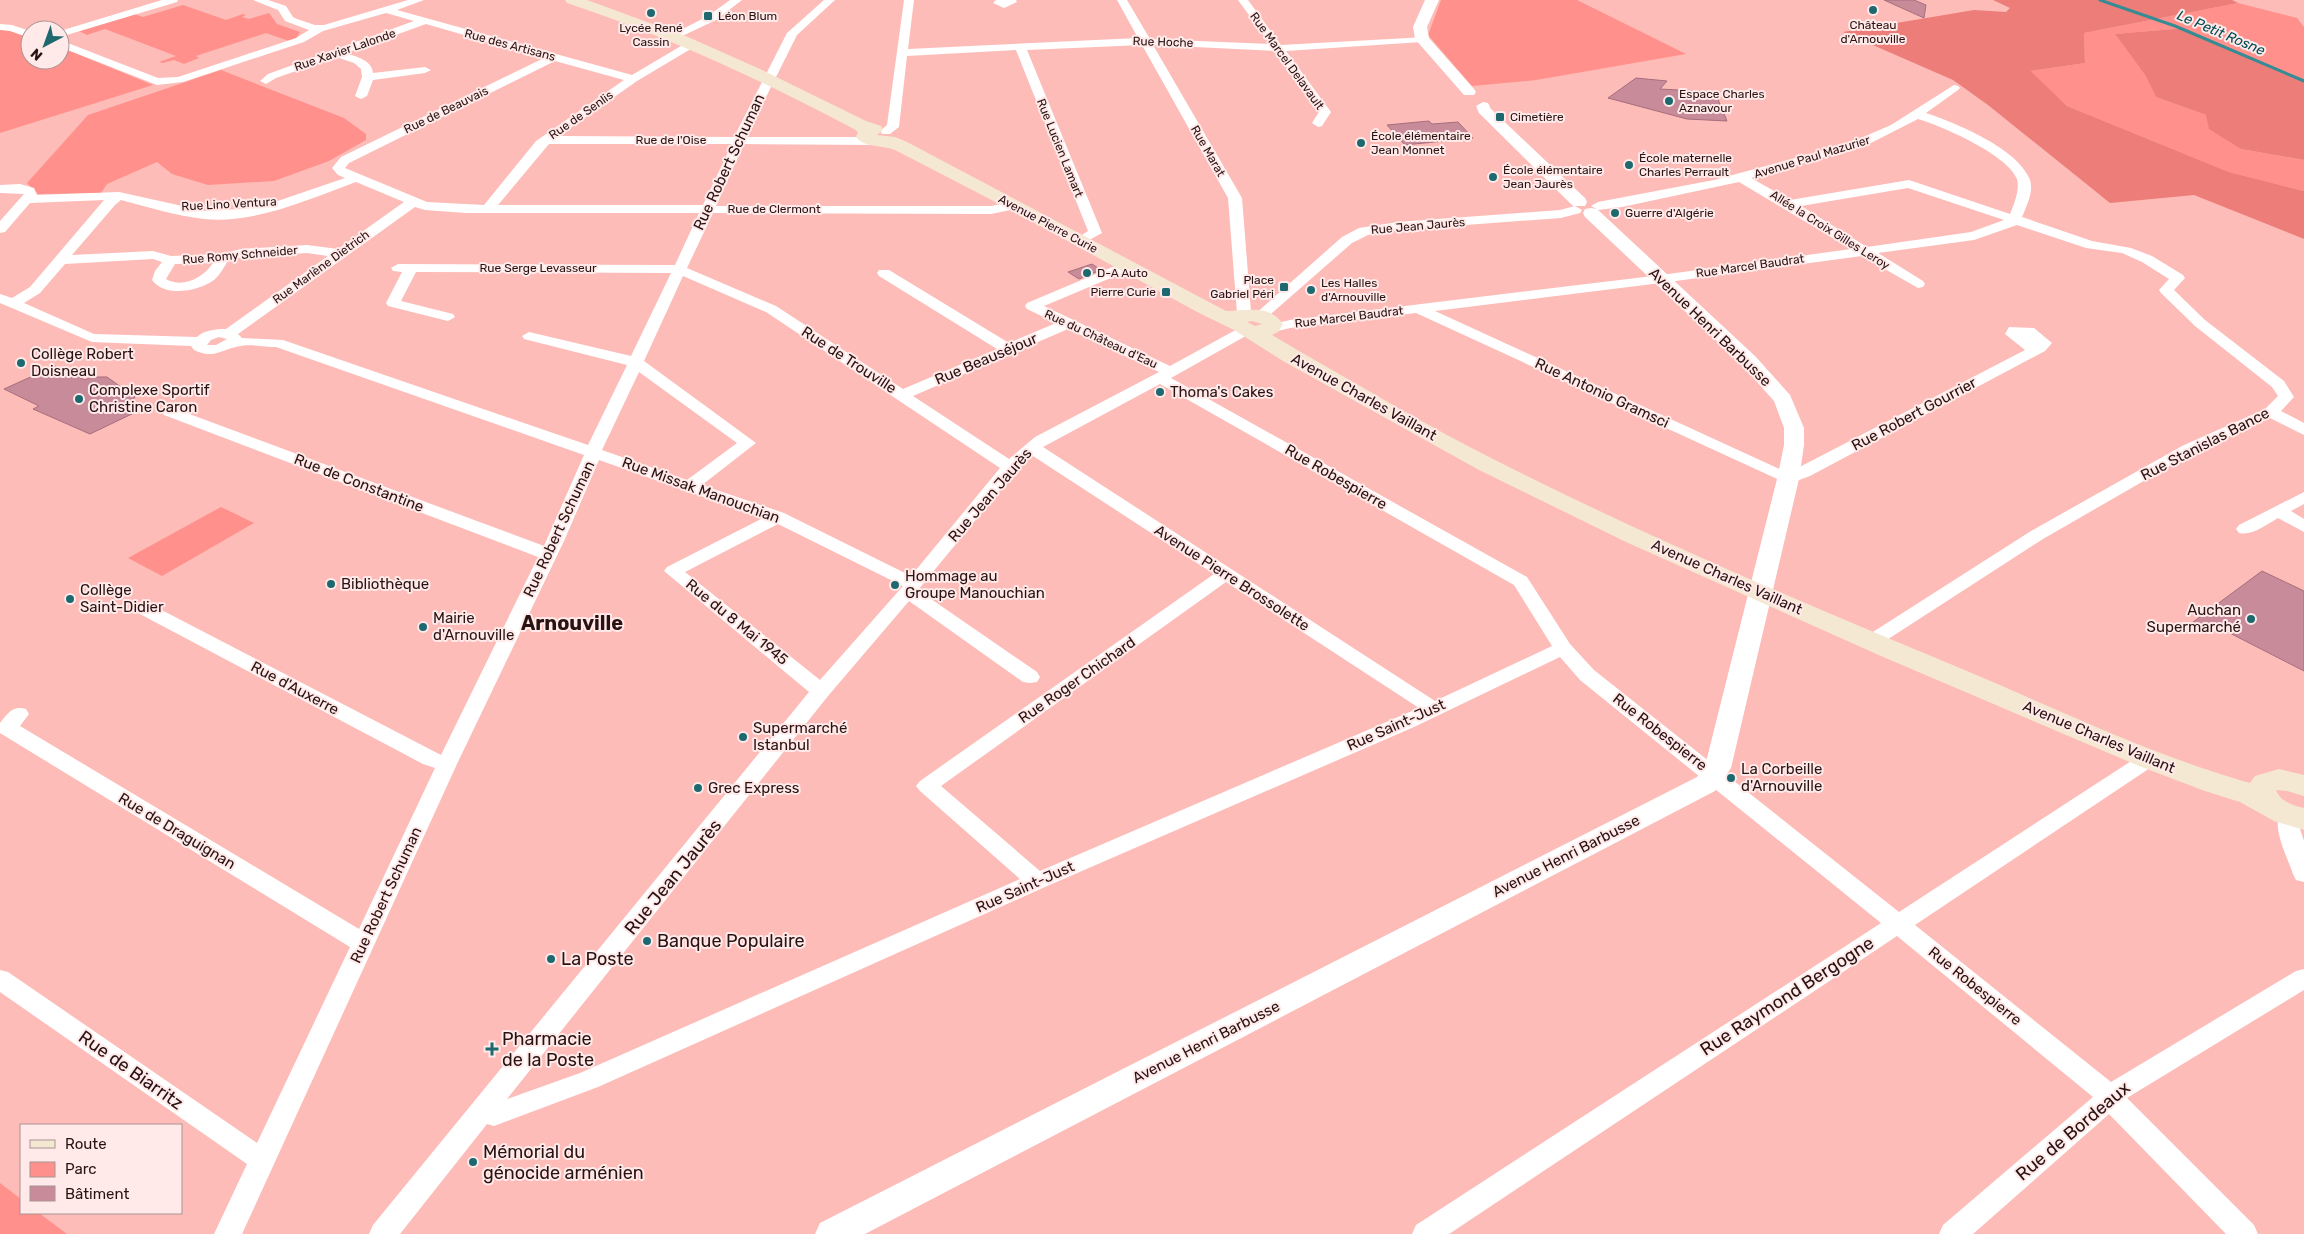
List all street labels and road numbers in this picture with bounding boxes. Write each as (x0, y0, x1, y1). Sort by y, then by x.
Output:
street label: Rue Marcel Delavault (1247, 10, 1327, 113)
street label: Rue Xavier Lalonde (292, 26, 398, 74)
street label: Rue des Artisans (463, 26, 557, 64)
street label: Rue Hoche (1132, 34, 1194, 50)
street label: Rue de Beauvais (402, 84, 490, 136)
street label: Rue de Senlis (546, 88, 616, 142)
street label: Rue Robert Schuman (690, 91, 768, 233)
street label: Rue Lucien Lamart (1034, 97, 1086, 200)
street label: Rue Marat (1188, 123, 1228, 179)
street label: Rue de l'Oise (636, 133, 707, 147)
street label: Avenue Paul Mazurier (1752, 133, 1872, 181)
street label: Allée la Croix Gilles Leroy (1768, 187, 1893, 273)
street label: Avenue Pierre Curie (996, 192, 1100, 256)
street label: Rue Lino Ventura (181, 195, 277, 213)
street label: Rue de Clermont (727, 202, 821, 216)
street label: Rue Jean Jaurès (1370, 215, 1466, 237)
street label: Rue Marlène Dietrich (270, 227, 372, 307)
street label: Rue Romy Schneider (182, 243, 299, 267)
street label: Rue Marcel Baudrat (1695, 251, 1805, 281)
street label: Rue Serge Levasseur (479, 261, 597, 275)
street label: Avenue Henri Barbusse (1645, 264, 1775, 390)
street label: Rue Marcel Baudrat (1294, 303, 1404, 331)
street label: Rue du Château d'Eau (1042, 307, 1160, 371)
street label: Rue de Trouville (798, 323, 900, 397)
street label: Rue Beauséjour (932, 329, 1040, 389)
street label: Avenue Charles Vaillant (1288, 349, 1440, 445)
street label: Rue Antonio Gramsci (1532, 354, 1672, 432)
street label: Rue Robert Gourrier (1848, 373, 1980, 455)
street label: Rue Stanislas Bance (2138, 404, 2272, 484)
street label: Rue Robespierre (1282, 440, 1390, 514)
street label: Rue Jean Jaurès (944, 444, 1036, 546)
street label: Rue de Constantine (292, 450, 426, 516)
street label: Rue Missak Manouchian (620, 453, 782, 527)
street label: Rue Robert Schuman (520, 458, 598, 600)
street label: Avenue Pierre Brossolette (1151, 521, 1313, 635)
street label: Avenue Charles Vaillant (1649, 536, 1806, 619)
street label: Rue du 8 Mai 1945 (682, 575, 792, 669)
street label: Rue Roger Chichard (1015, 633, 1139, 727)
street label: Rue d'Auxerre (248, 657, 342, 719)
street label: Rue Robespierre (1609, 690, 1711, 774)
street label: Rue Saint-Just (1344, 695, 1448, 755)
street label: Avenue Charles Vaillant (2020, 697, 2178, 777)
street label: Rue de Draguignan (115, 789, 239, 873)
street label: Avenue Henri Barbusse (1489, 811, 1643, 901)
street label: Rue Jean Jaurès (620, 815, 726, 939)
street label: Rue Robert Schuman (347, 824, 425, 966)
street label: Rue Saint-Just (973, 857, 1077, 917)
street label: Rue Raymond Bergogne (1696, 932, 1878, 1060)
street label: Rue Robespierre (1925, 943, 2025, 1029)
street label: Avenue Henri Barbusse (1129, 997, 1283, 1087)
street label: Rue de Biarritz (74, 1026, 188, 1114)
street label: Rue de Bordeaux (2011, 1077, 2135, 1185)

